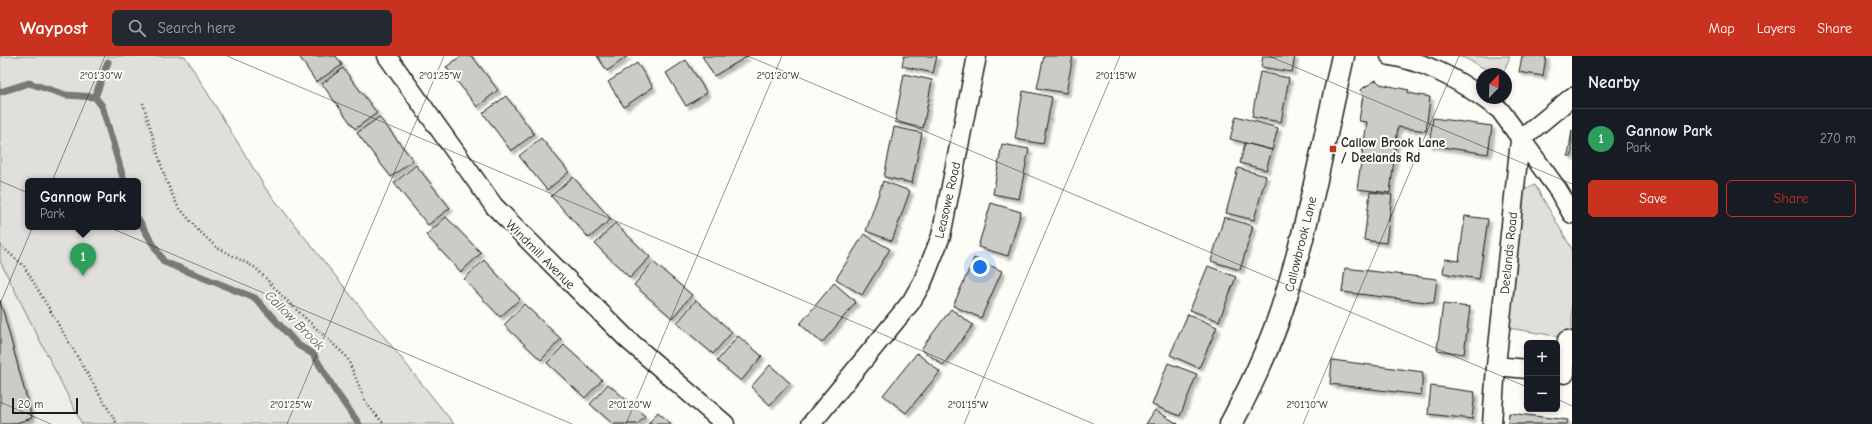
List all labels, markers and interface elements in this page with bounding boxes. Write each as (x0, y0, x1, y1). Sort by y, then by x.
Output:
search box (112, 10, 392, 46)
text: Waypost (20, 17, 88, 39)
icon: search (126, 17, 148, 39)
text: Search here (158, 19, 236, 37)
text: Map (1708, 20, 1735, 37)
text: Layers (1757, 20, 1795, 37)
text: Share (1817, 20, 1852, 37)
north arrow (1476, 68, 1512, 104)
text: 2°01'30"W (80, 70, 122, 82)
text: 2°01'25"W (419, 70, 461, 82)
text: 2°01'20"W (757, 70, 800, 82)
text: 2°01'15"W (1096, 70, 1137, 82)
text: Nearby (1588, 73, 1639, 92)
text: Gannow Park (1626, 122, 1712, 140)
text: 1 (1598, 131, 1604, 146)
text: 270 m (1820, 131, 1856, 146)
place label: Callow Brook Lane / Deelands Rd (1341, 135, 1446, 165)
text: Park (1626, 140, 1651, 155)
marker: Callow Brook Lane / Deelands Rd (1328, 144, 1338, 154)
street label: Leasowe Road (931, 160, 964, 240)
popup (25, 178, 141, 230)
button: Save (1588, 180, 1718, 217)
button: Share (1726, 180, 1856, 217)
text: Gannow Park (40, 188, 126, 206)
street label: Callowbrook Lane (1281, 194, 1320, 293)
text: Park (40, 206, 65, 221)
street label: Deelands Road (1497, 211, 1520, 295)
street label: Windmill Avenue (503, 217, 579, 292)
pin: 1 (70, 243, 96, 276)
your location (970, 257, 990, 277)
water label: Callow Brook (261, 287, 328, 354)
map controls (1524, 340, 1560, 412)
button: + (1524, 340, 1560, 376)
button: − (1524, 376, 1560, 412)
scale bar (12, 396, 78, 415)
text: 20 m (18, 398, 43, 411)
text: 2°01'25"W (270, 399, 312, 411)
text: 2°01'20"W (609, 399, 652, 411)
text: 2°01'15"W (948, 399, 989, 411)
text: 2°01'10"W (1286, 399, 1328, 411)

